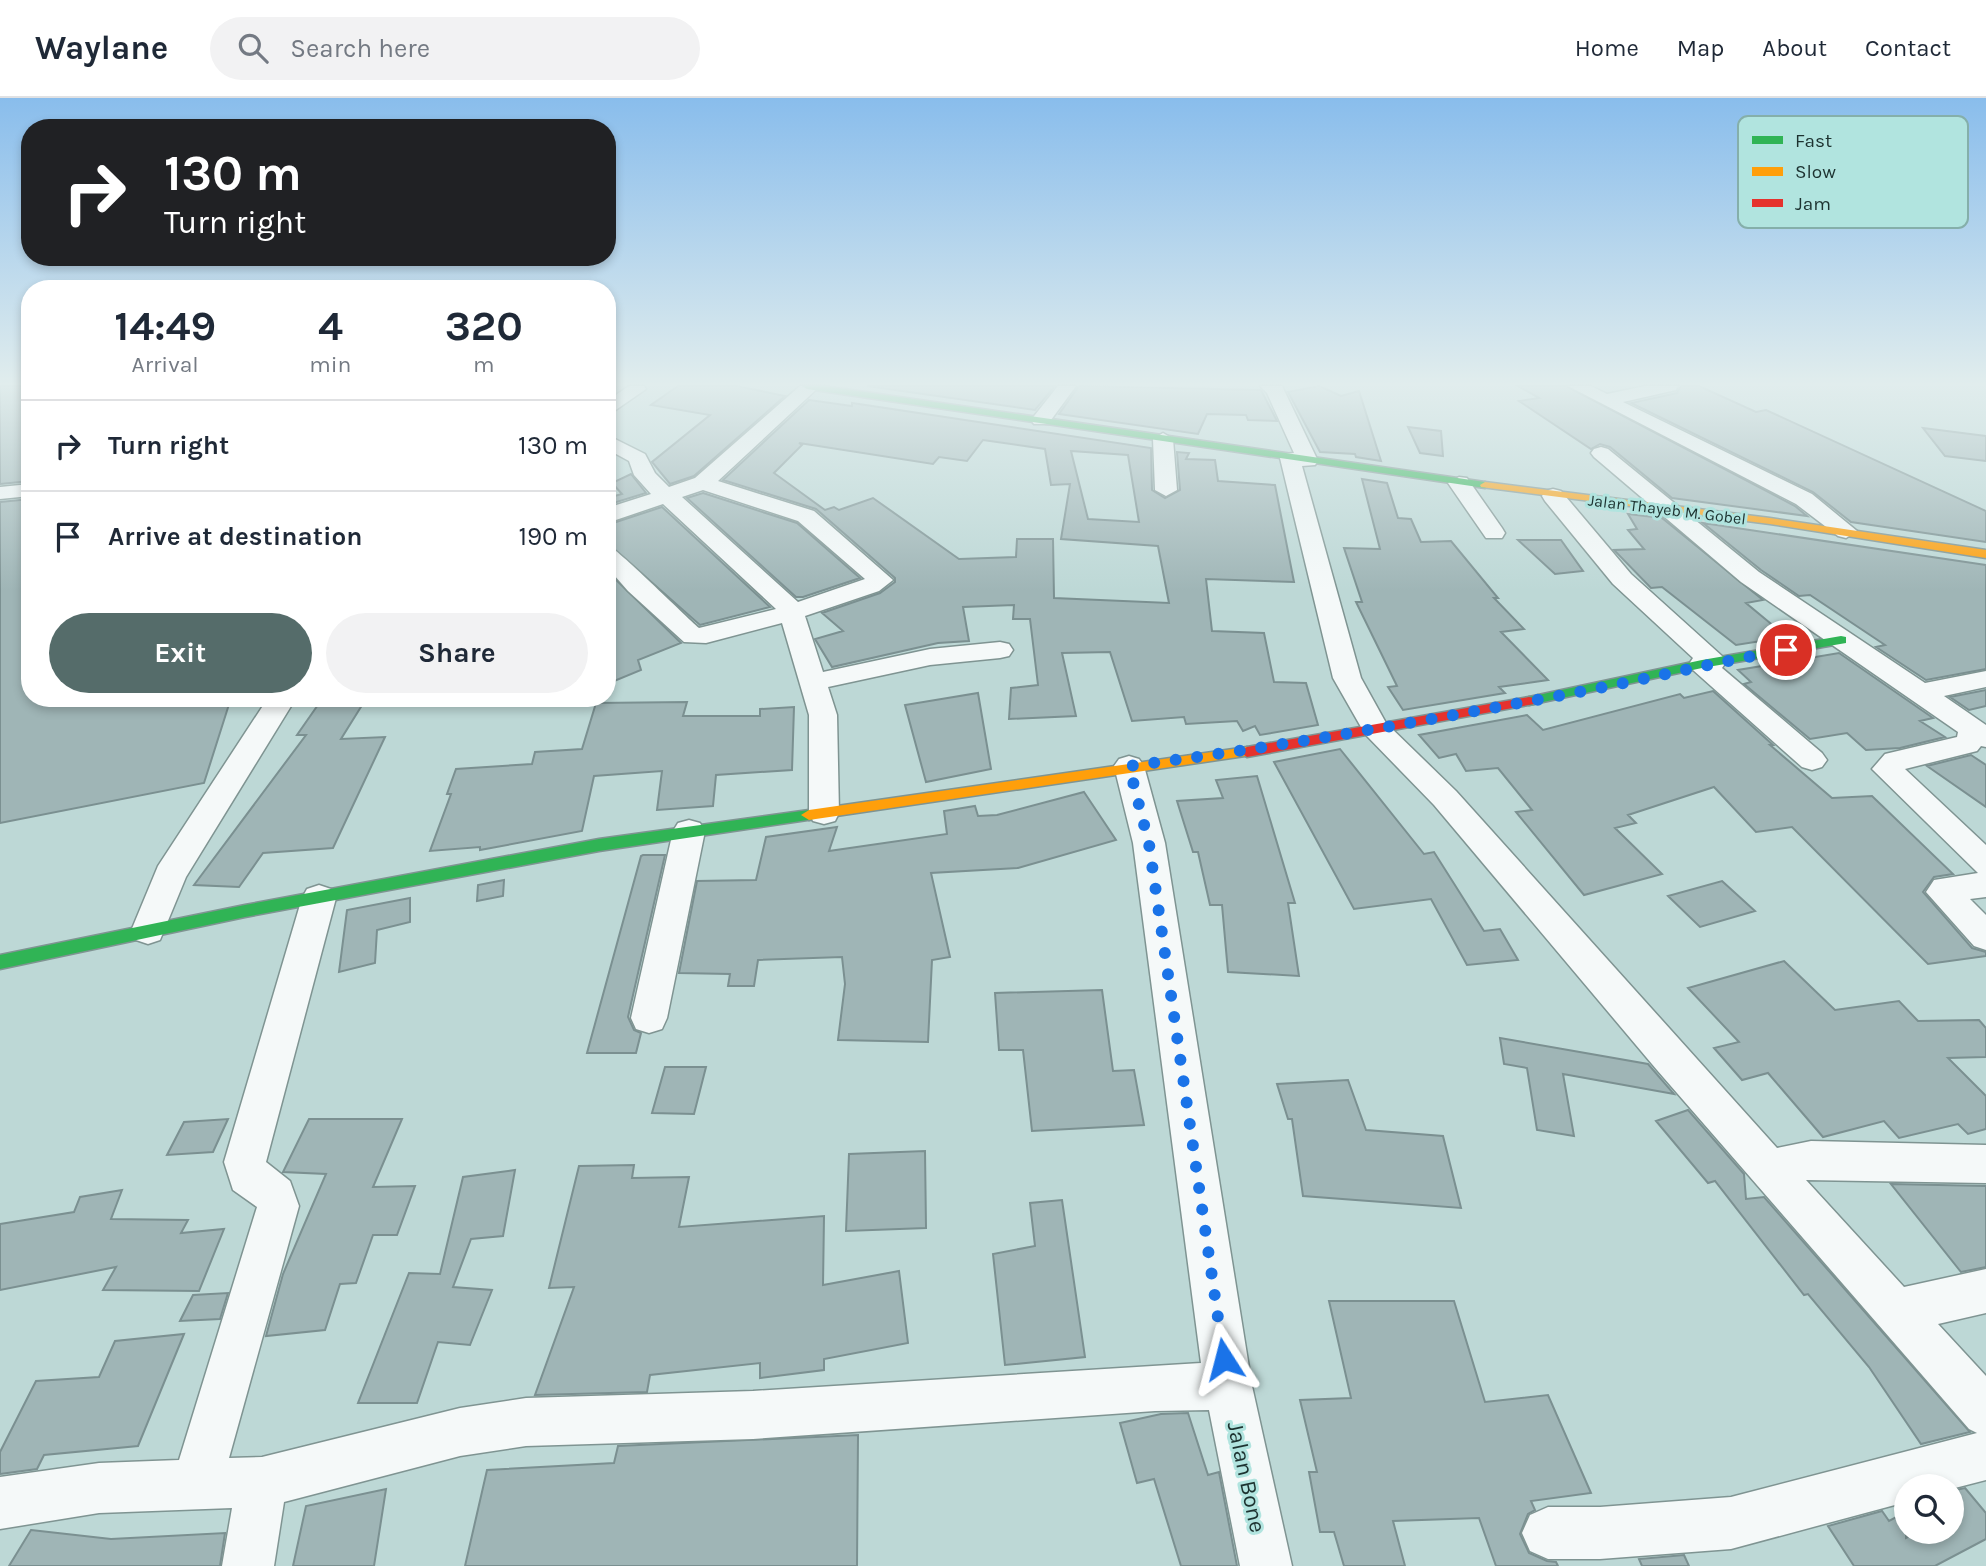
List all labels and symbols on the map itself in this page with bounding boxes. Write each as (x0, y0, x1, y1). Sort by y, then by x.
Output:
legend (1738, 116, 1968, 228)
text: Fast (1795, 130, 1832, 152)
text: Slow (1795, 161, 1836, 183)
text: Jam (1795, 193, 1831, 215)
street label: Jalan Thayeb M. Gobel (1587, 490, 1747, 529)
pin (1756, 620, 1816, 680)
position arrow (1187, 1322, 1261, 1396)
street label: Jalan Bone (1222, 1419, 1271, 1535)

